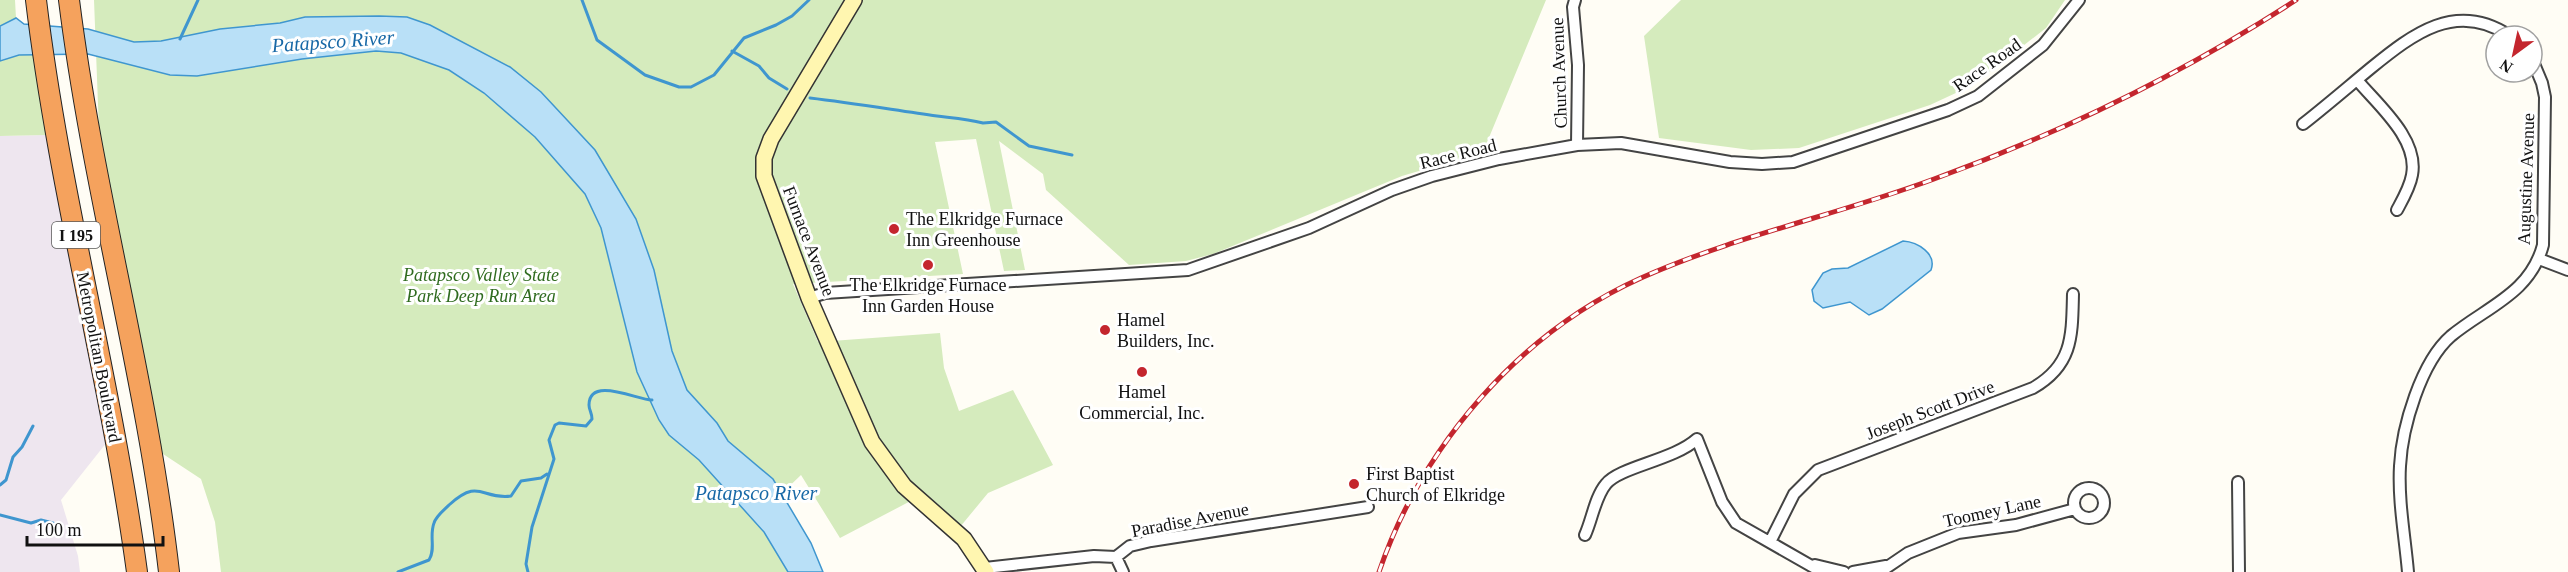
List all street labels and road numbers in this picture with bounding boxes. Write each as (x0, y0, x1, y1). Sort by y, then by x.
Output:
street label: Church Avenue (1547, 17, 1571, 129)
street label: Race Road (1949, 34, 2025, 96)
street label: Augustine Avenue (2514, 113, 2538, 245)
street label: Race Road (1418, 135, 1498, 173)
street label: Furnace Avenue (779, 183, 839, 299)
road number: I 195 (52, 222, 100, 248)
street label: Metropolitan Boulevard (73, 270, 125, 444)
street label: Joseph Scott Drive (1863, 376, 1997, 444)
street label: Toomey Lane (1941, 491, 2043, 531)
street label: Paradise Avenue (1130, 499, 1250, 541)

